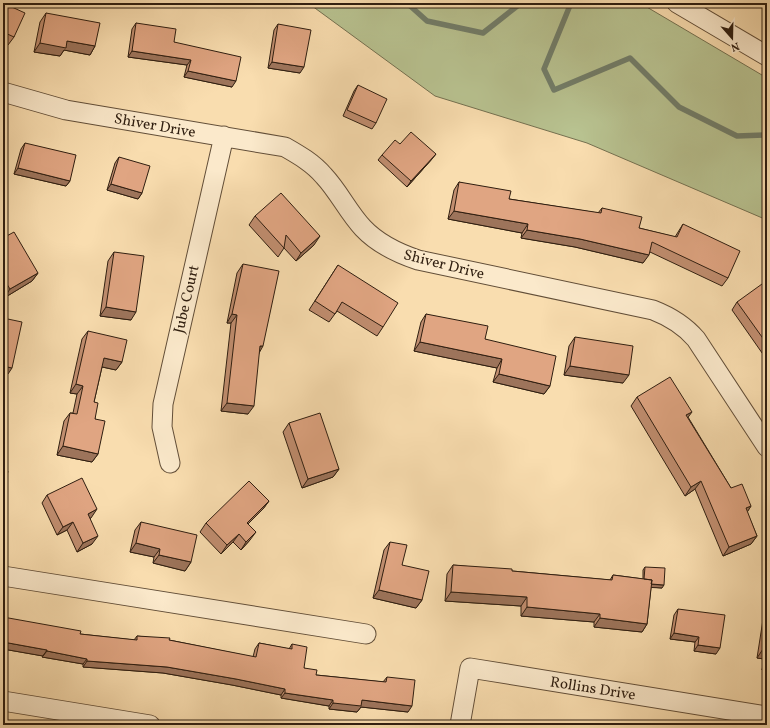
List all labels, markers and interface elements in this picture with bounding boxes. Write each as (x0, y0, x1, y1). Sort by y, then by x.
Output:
north arrow (712, 18, 752, 58)
text: N (729, 38, 741, 54)
street label: Shiver Drive (112, 109, 197, 144)
street label: Shiver Drive (401, 245, 486, 286)
street label: Jube Court (169, 263, 206, 336)
street label: Rollins Drive (549, 672, 637, 707)

